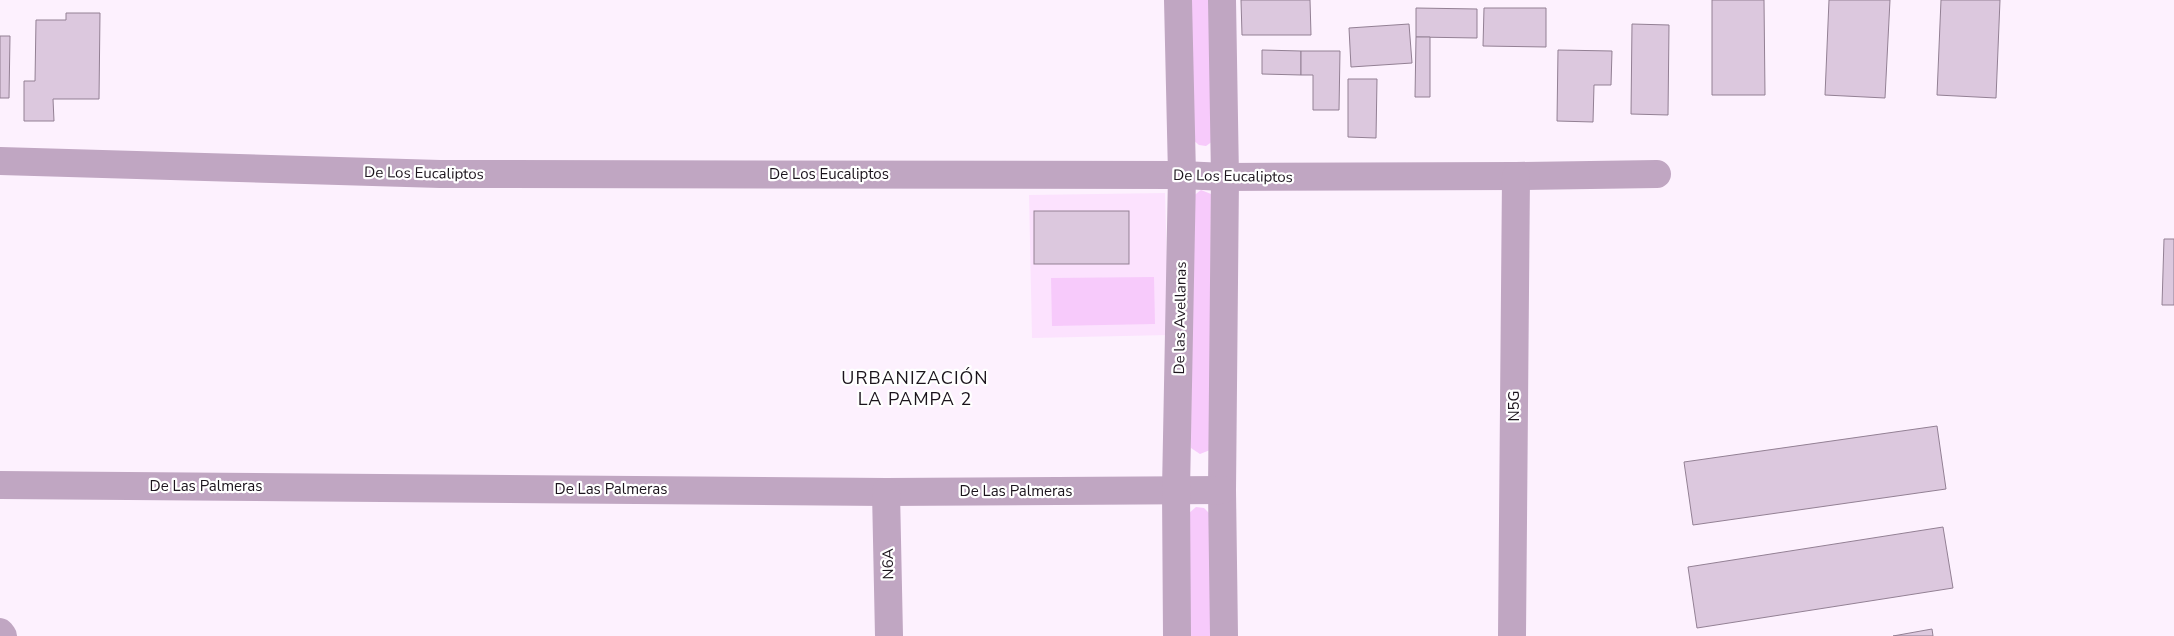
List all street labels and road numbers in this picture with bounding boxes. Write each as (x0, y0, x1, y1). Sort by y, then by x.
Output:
street label: De Los Eucaliptos (364, 162, 484, 184)
street label: De Los Eucaliptos (769, 164, 889, 184)
street label: De Los Eucaliptos (1173, 165, 1293, 187)
street label: De las Avellanas (1169, 261, 1191, 375)
street label: N5G (1504, 391, 1524, 422)
street label: De Las Palmeras (150, 476, 262, 496)
street label: De Las Palmeras (555, 479, 667, 499)
street label: De Las Palmeras (960, 481, 1072, 501)
street label: N6A (878, 548, 898, 580)

